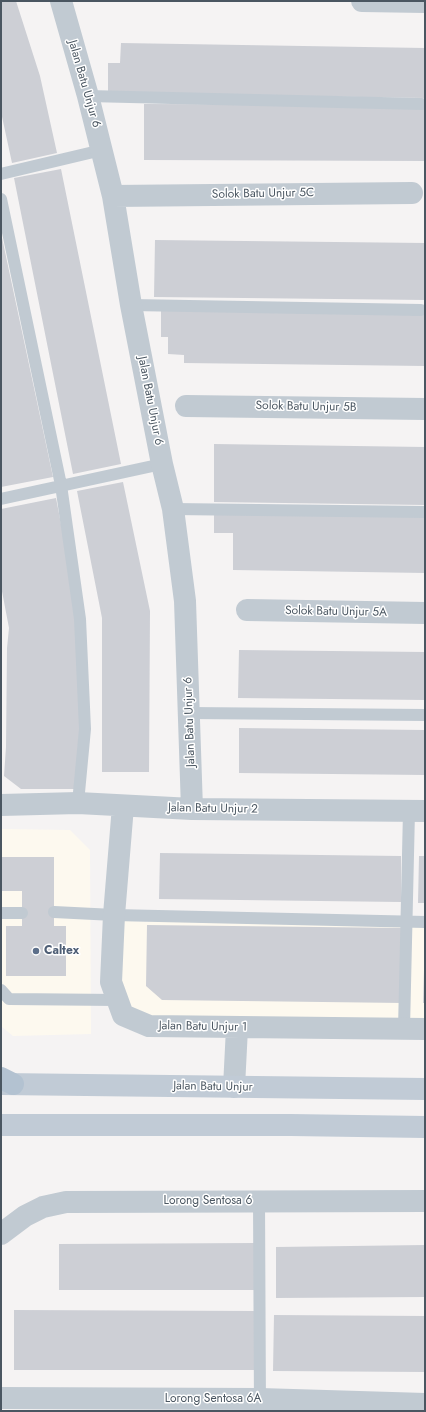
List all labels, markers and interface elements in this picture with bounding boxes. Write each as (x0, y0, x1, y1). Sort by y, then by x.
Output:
street label: Jalan Batu Unjur 6 (65, 39, 103, 129)
street label: Solok Batu Unjur 5C (212, 186, 314, 202)
street label: Jalan Batu Unjur 6 (134, 355, 166, 447)
street label: Solok Batu Unjur 5B (255, 399, 357, 415)
street label: Solok Batu Unjur 5A (285, 604, 387, 620)
street label: Jalan Batu Unjur 6 (181, 677, 199, 767)
street label: Jalan Batu Unjur 2 (168, 801, 258, 817)
place label: Caltex (44, 944, 79, 958)
marker: Caltex (31, 946, 41, 956)
street label: Jalan Batu Unjur 1 (159, 1019, 247, 1035)
street label: Jalan Batu Unjur (173, 1079, 253, 1095)
street label: Lorong Sentosa 6 (164, 1194, 252, 1208)
street label: Lorong Sentosa 6A (165, 1392, 261, 1406)

